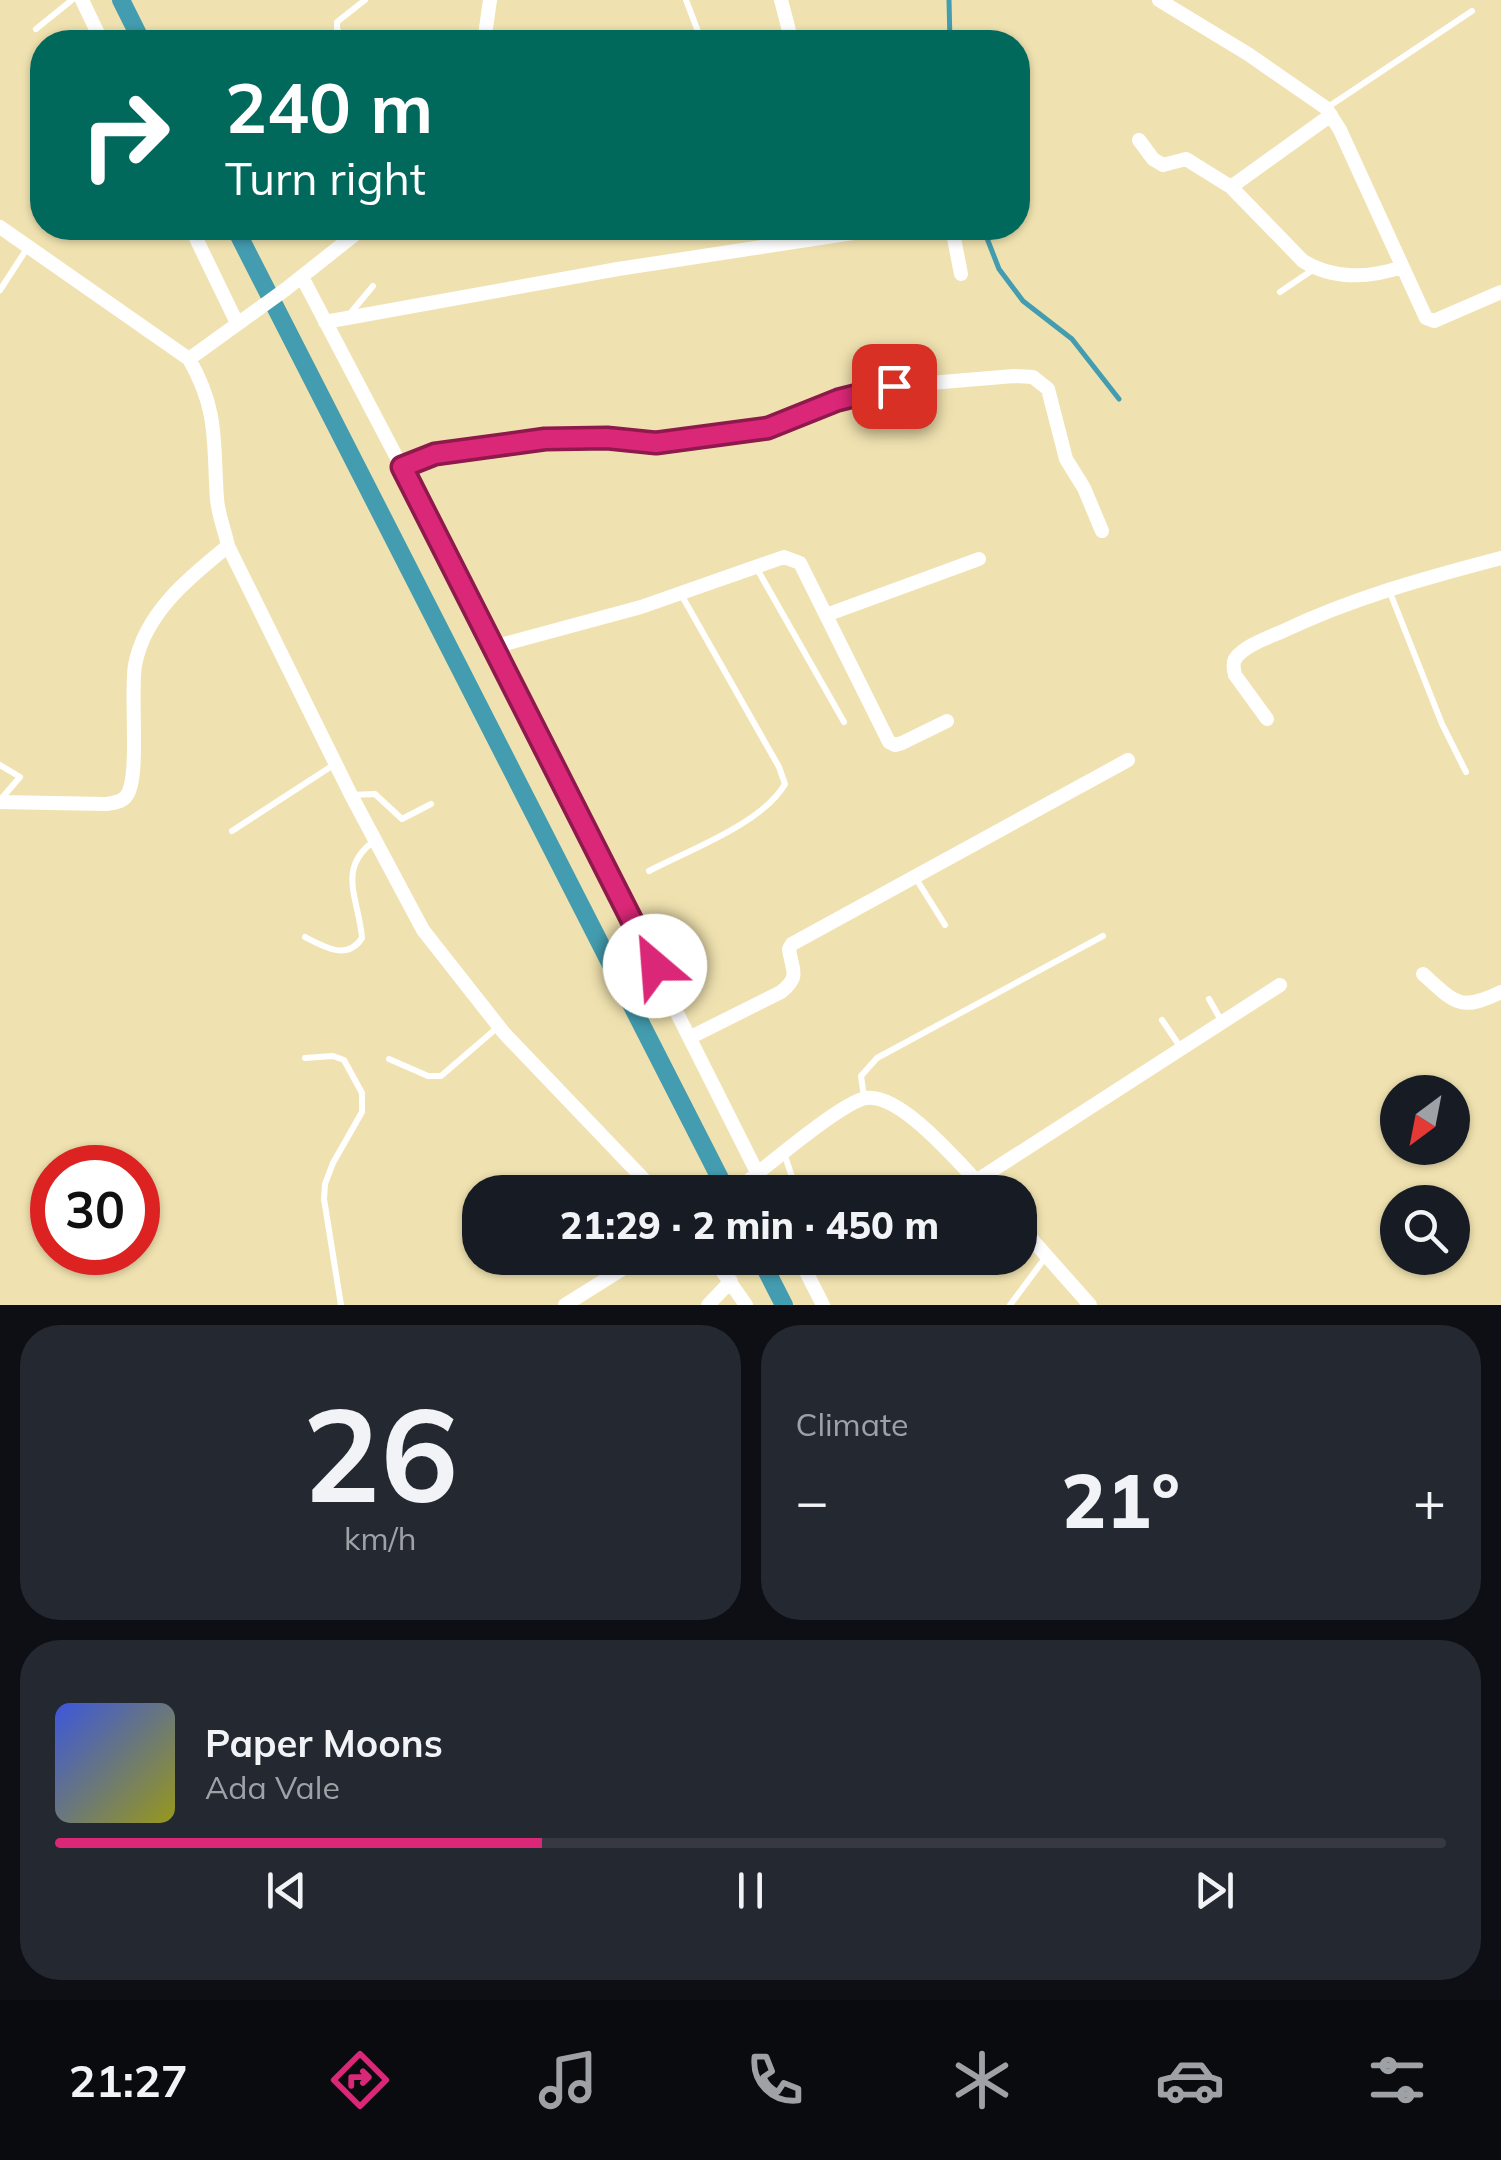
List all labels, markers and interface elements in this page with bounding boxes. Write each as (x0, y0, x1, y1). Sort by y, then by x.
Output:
text: 240 m (225, 63, 433, 151)
icon: right (60, 70, 190, 200)
text: Turn right (225, 150, 426, 206)
pin (852, 344, 937, 429)
icon: arrive (867, 359, 922, 414)
position arrow (603, 914, 707, 1018)
north arrow (1380, 1075, 1470, 1165)
map controls (1380, 1075, 1470, 1275)
speed limit sign: 30 (30, 1145, 160, 1275)
button: search (1380, 1185, 1470, 1275)
text: 21:29 · 2 min · 450 m (560, 1201, 939, 1249)
text: 26 (302, 1371, 458, 1535)
text: Climate (796, 1404, 908, 1444)
text: 21° (1061, 1453, 1180, 1547)
text: − (796, 1466, 829, 1535)
text: + (1413, 1466, 1446, 1535)
text: km/h (344, 1518, 416, 1558)
text: Paper Moons (205, 1719, 443, 1767)
text: Ada Vale (205, 1767, 340, 1807)
icon: previous (259, 1863, 314, 1918)
icon: pause (723, 1863, 778, 1918)
icon: next (1187, 1863, 1242, 1918)
icon: directions (325, 2045, 395, 2115)
icon: music (533, 2045, 603, 2115)
icon: phone (740, 2045, 810, 2115)
icon: climate (947, 2045, 1017, 2115)
icon: car (1155, 2045, 1225, 2115)
icon: filters (1362, 2045, 1432, 2115)
text: 21:27 (69, 2052, 188, 2108)

